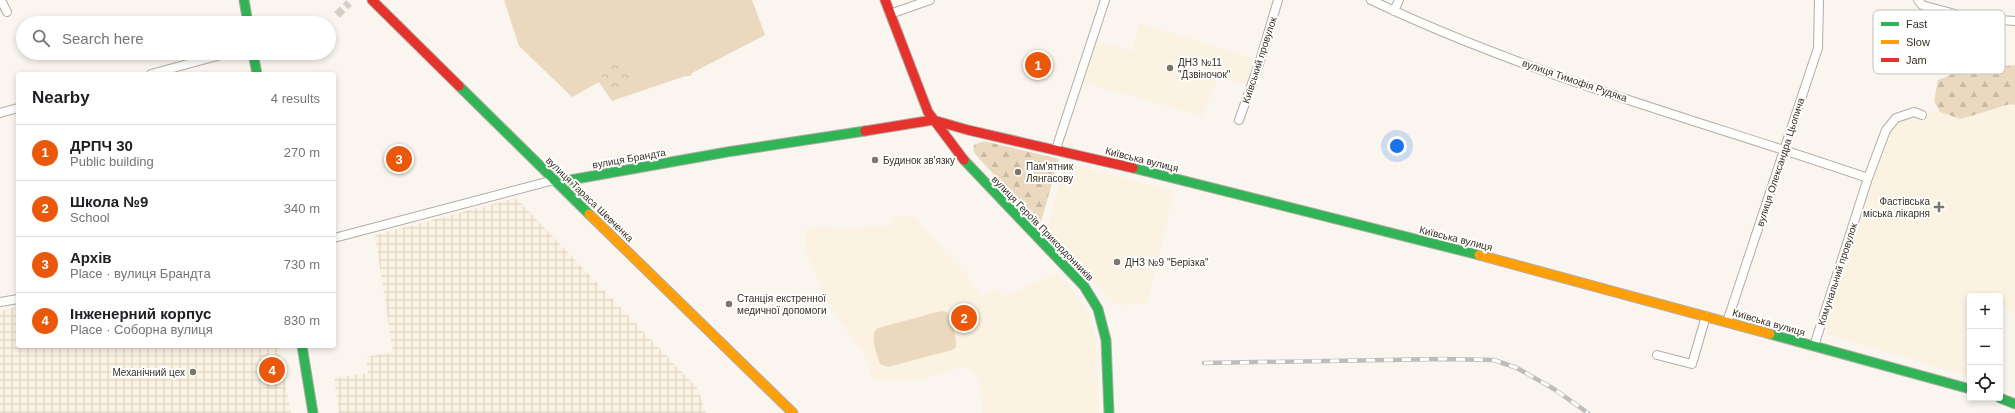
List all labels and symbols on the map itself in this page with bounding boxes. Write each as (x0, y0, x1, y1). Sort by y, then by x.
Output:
legend (1873, 10, 2005, 74)
street label: Київський провулок (1240, 15, 1279, 105)
text: Fast (1906, 18, 1927, 30)
text: Slow (1906, 36, 1930, 48)
pin: 1 (1025, 50, 1051, 80)
text: Jam (1906, 54, 1927, 66)
place label: ДНЗ №11 "Дзвіночок" (1178, 57, 1231, 80)
street label: вулиця Тимофія Рудяка (1521, 57, 1629, 104)
marker: ДНЗ №11 "Дзвіночок" (1165, 63, 1175, 73)
street label: вулиця Олександра Цьопича (1754, 96, 1807, 228)
your location (1387, 136, 1407, 156)
pin: 3 (386, 144, 412, 174)
street label: Київська вулиця (1104, 145, 1180, 174)
street label: вулиця Брандта (592, 147, 667, 170)
street label: вулиця Тараса Шевченка (544, 155, 636, 244)
marker: Будинок зв'язку (870, 155, 880, 165)
place label: Будинок зв'язку (883, 155, 955, 166)
place label: Пам'ятник Лянгасову (1026, 161, 1074, 184)
marker: Пам'ятник Лянгасову (1013, 167, 1023, 177)
street label: вулиця Героїв Прикордонників (990, 174, 1096, 283)
place label: Фастівська міська лікарня (1863, 196, 1930, 219)
marker: Фастівська міська лікарня (1933, 201, 1945, 213)
street label: Комунальний провулок (1816, 221, 1859, 327)
street label: Київська вулиця (1418, 224, 1494, 253)
marker: ДНЗ №9 "Берізка" (1112, 257, 1122, 267)
place label: ДНЗ №9 "Берізка" (1125, 257, 1209, 268)
place label: Станція екстренної медичної допомоги (737, 293, 827, 316)
marker: Станція екстренної медичної допомоги (724, 299, 734, 309)
pin: 2 (951, 303, 977, 333)
street label: Київська вулиця (1731, 307, 1806, 338)
pin: 4 (259, 355, 285, 385)
place label: Механічний цех (112, 367, 185, 378)
marker: Механічний цех (188, 367, 198, 377)

